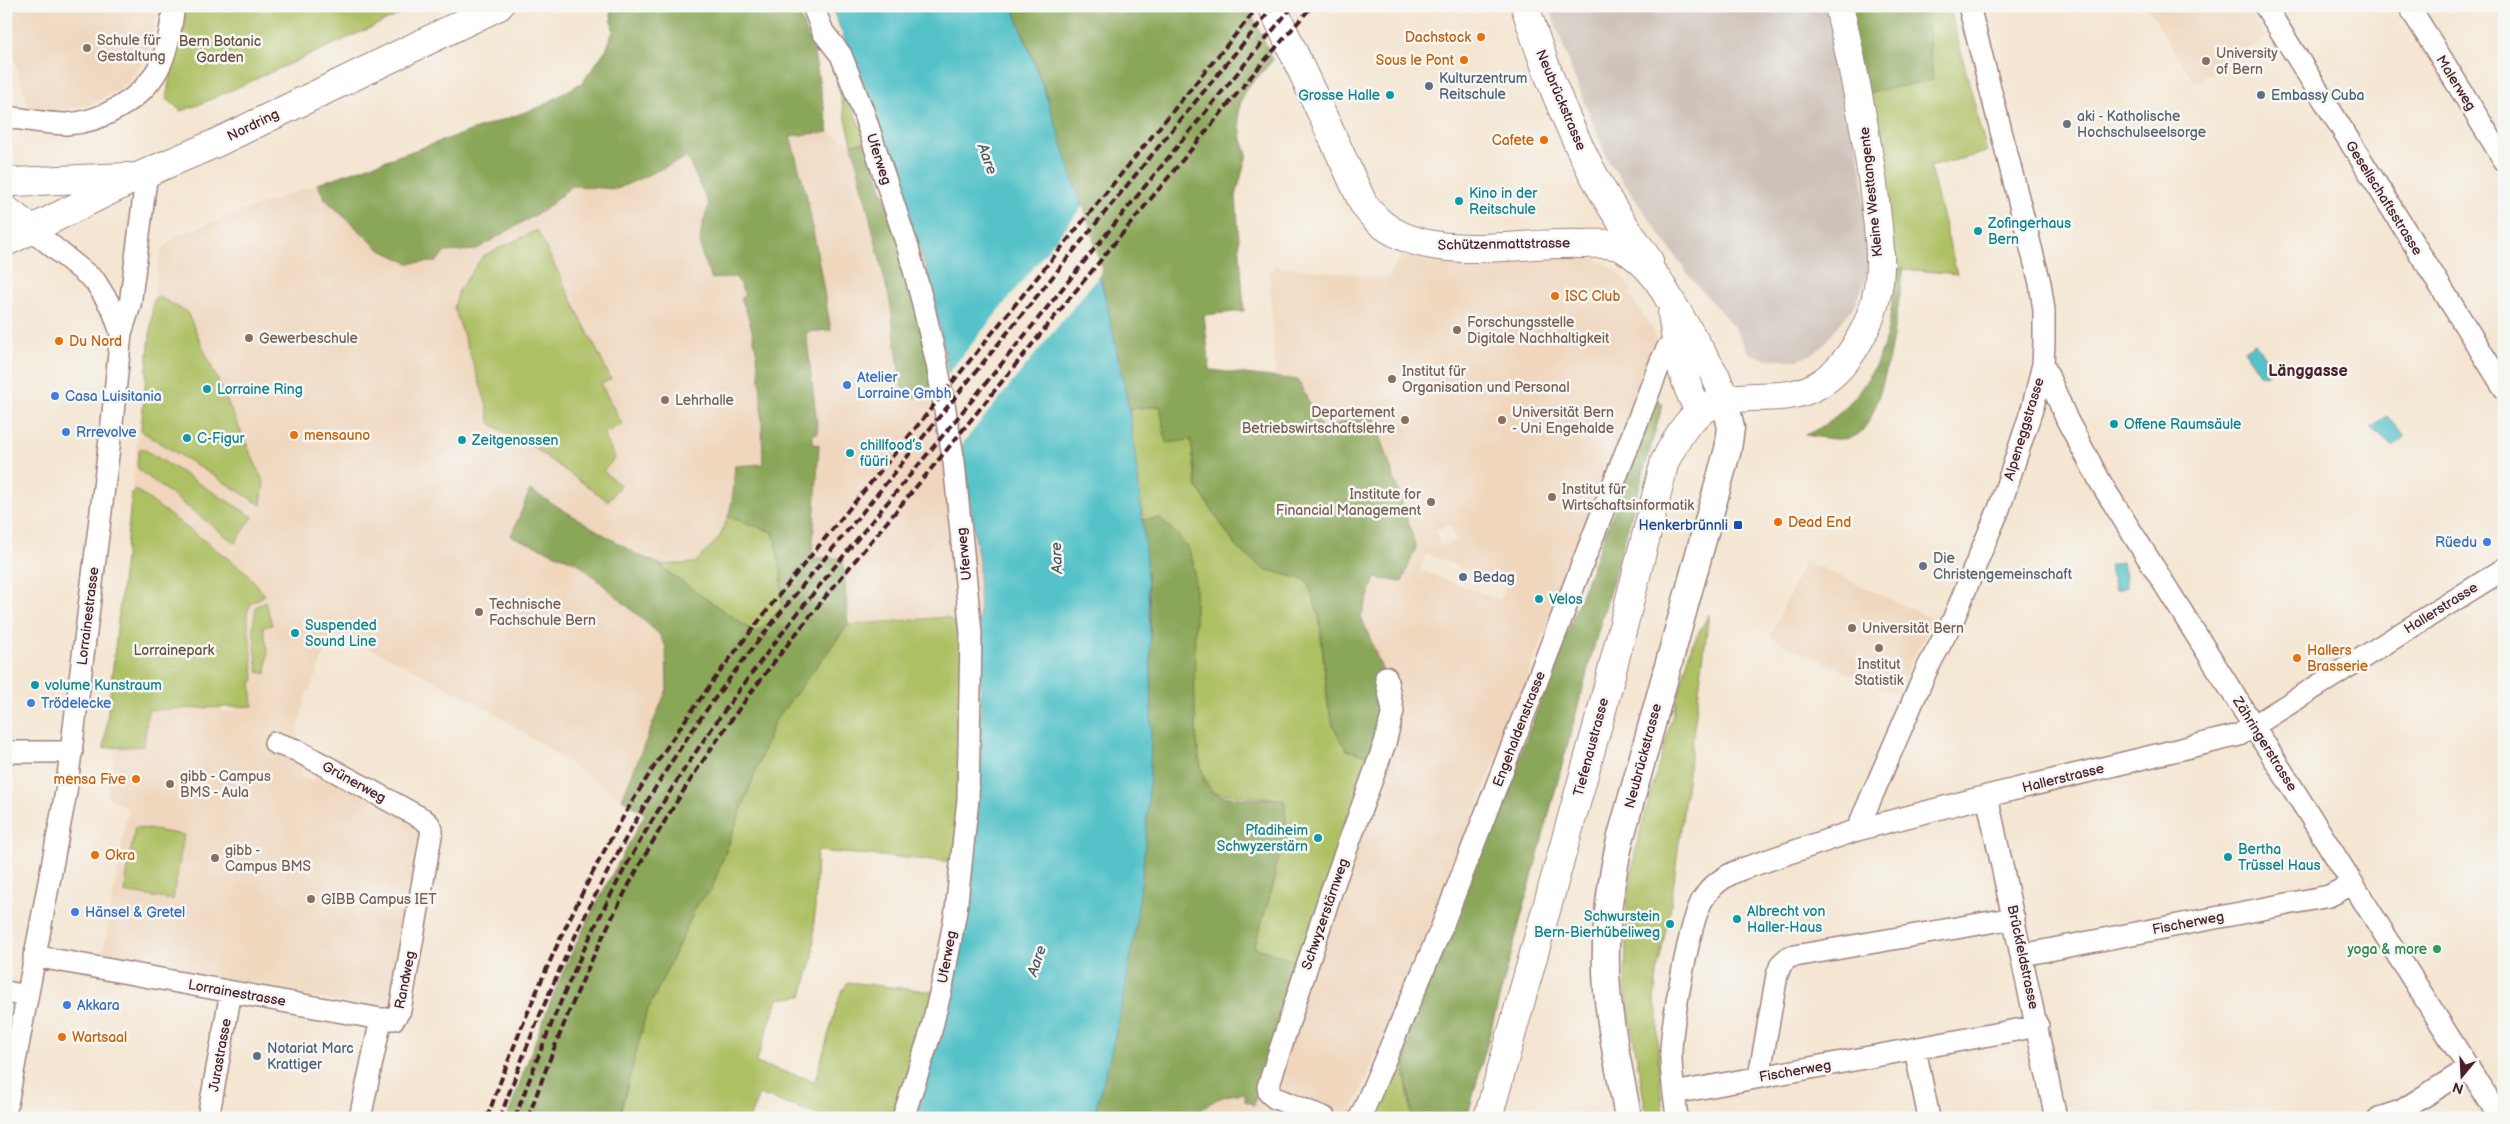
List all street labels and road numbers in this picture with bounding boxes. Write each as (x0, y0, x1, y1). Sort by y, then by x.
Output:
street label: Neubrückstrasse (1532, 47, 1590, 153)
street label: Malerweg (2432, 52, 2480, 114)
street label: Nordring (224, 105, 282, 145)
street label: Kleine Westtangente (1856, 126, 1886, 258)
street label: Uferweg (863, 131, 895, 187)
street label: Gesellschaftsstrasse (2342, 138, 2426, 258)
street label: Schützenmattstrasse (1438, 234, 1570, 254)
street label: Alpeneggstrasse (2000, 376, 2048, 482)
street label: Uferweg (953, 527, 975, 581)
street label: Lorrainestrasse (74, 566, 102, 666)
street label: Hallerstrasse (2401, 579, 2481, 637)
street label: Engehaldenstrasse (1489, 669, 1549, 789)
street label: Zähringerstrasse (2229, 693, 2301, 794)
street label: Tiefenaustrasse (1570, 696, 1612, 798)
street label: Neubrückstrasse (1621, 702, 1665, 810)
street label: Grünerweg (319, 758, 389, 806)
street label: Hallerstrasse (2020, 760, 2106, 796)
street label: Schwyzerstärnweg (1298, 856, 1352, 972)
street label: Brückfeldstrasse (2004, 903, 2042, 1011)
street label: Fischerweg (2151, 908, 2225, 938)
street label: Uferweg (934, 929, 960, 985)
street label: Randweg (391, 949, 419, 1011)
street label: Lorrainestrasse (187, 976, 287, 1010)
street label: Jurastrasse (205, 1017, 235, 1093)
street label: Fischerweg (1758, 1056, 1832, 1086)

